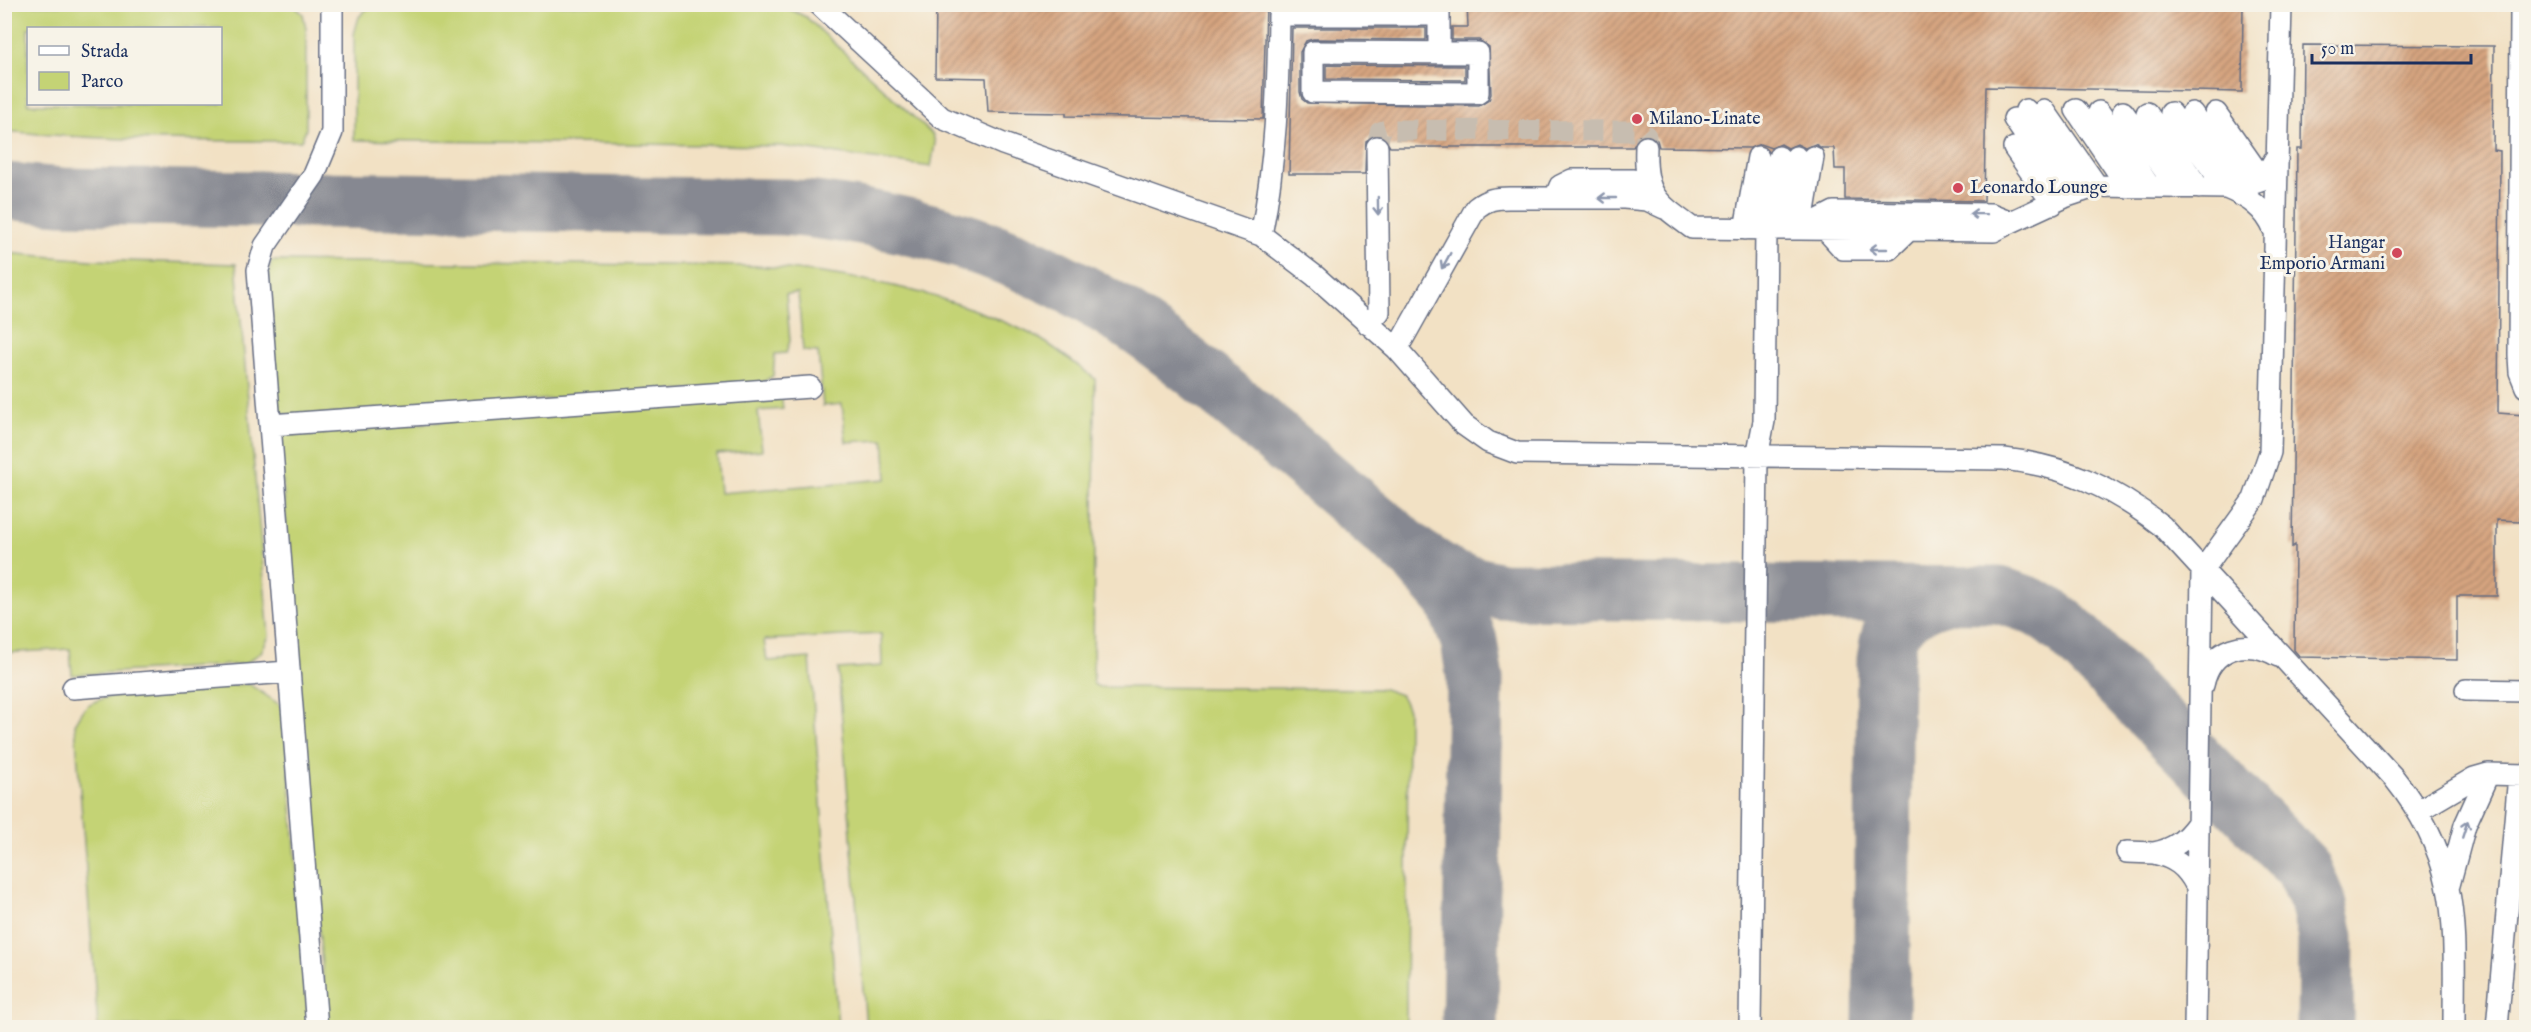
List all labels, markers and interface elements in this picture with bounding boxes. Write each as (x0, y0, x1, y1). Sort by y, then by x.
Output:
legend (27, 27, 222, 105)
scale bar (2312, 27, 2471, 65)
text: 50 m (2321, 38, 2354, 61)
text: Strada (81, 41, 128, 64)
text: Parco (81, 71, 123, 94)
place label: Milano-Linate (1649, 108, 1761, 131)
marker: Milano-Linate (1630, 112, 1644, 126)
place label: Leonardo Lounge (1970, 177, 2108, 200)
marker: Leonardo Lounge (1951, 181, 1965, 195)
one-way arrow (1598, 192, 1618, 204)
one-way arrow (1372, 195, 1384, 215)
one-way arrow (1969, 208, 1989, 219)
place label: Hangar Emporio Armani (2259, 232, 2385, 276)
one-way arrow (1869, 243, 1889, 255)
marker: Hangar Emporio Armani (2390, 246, 2404, 260)
one-way arrow (1440, 251, 1451, 269)
one-way arrow (2460, 820, 2471, 839)

